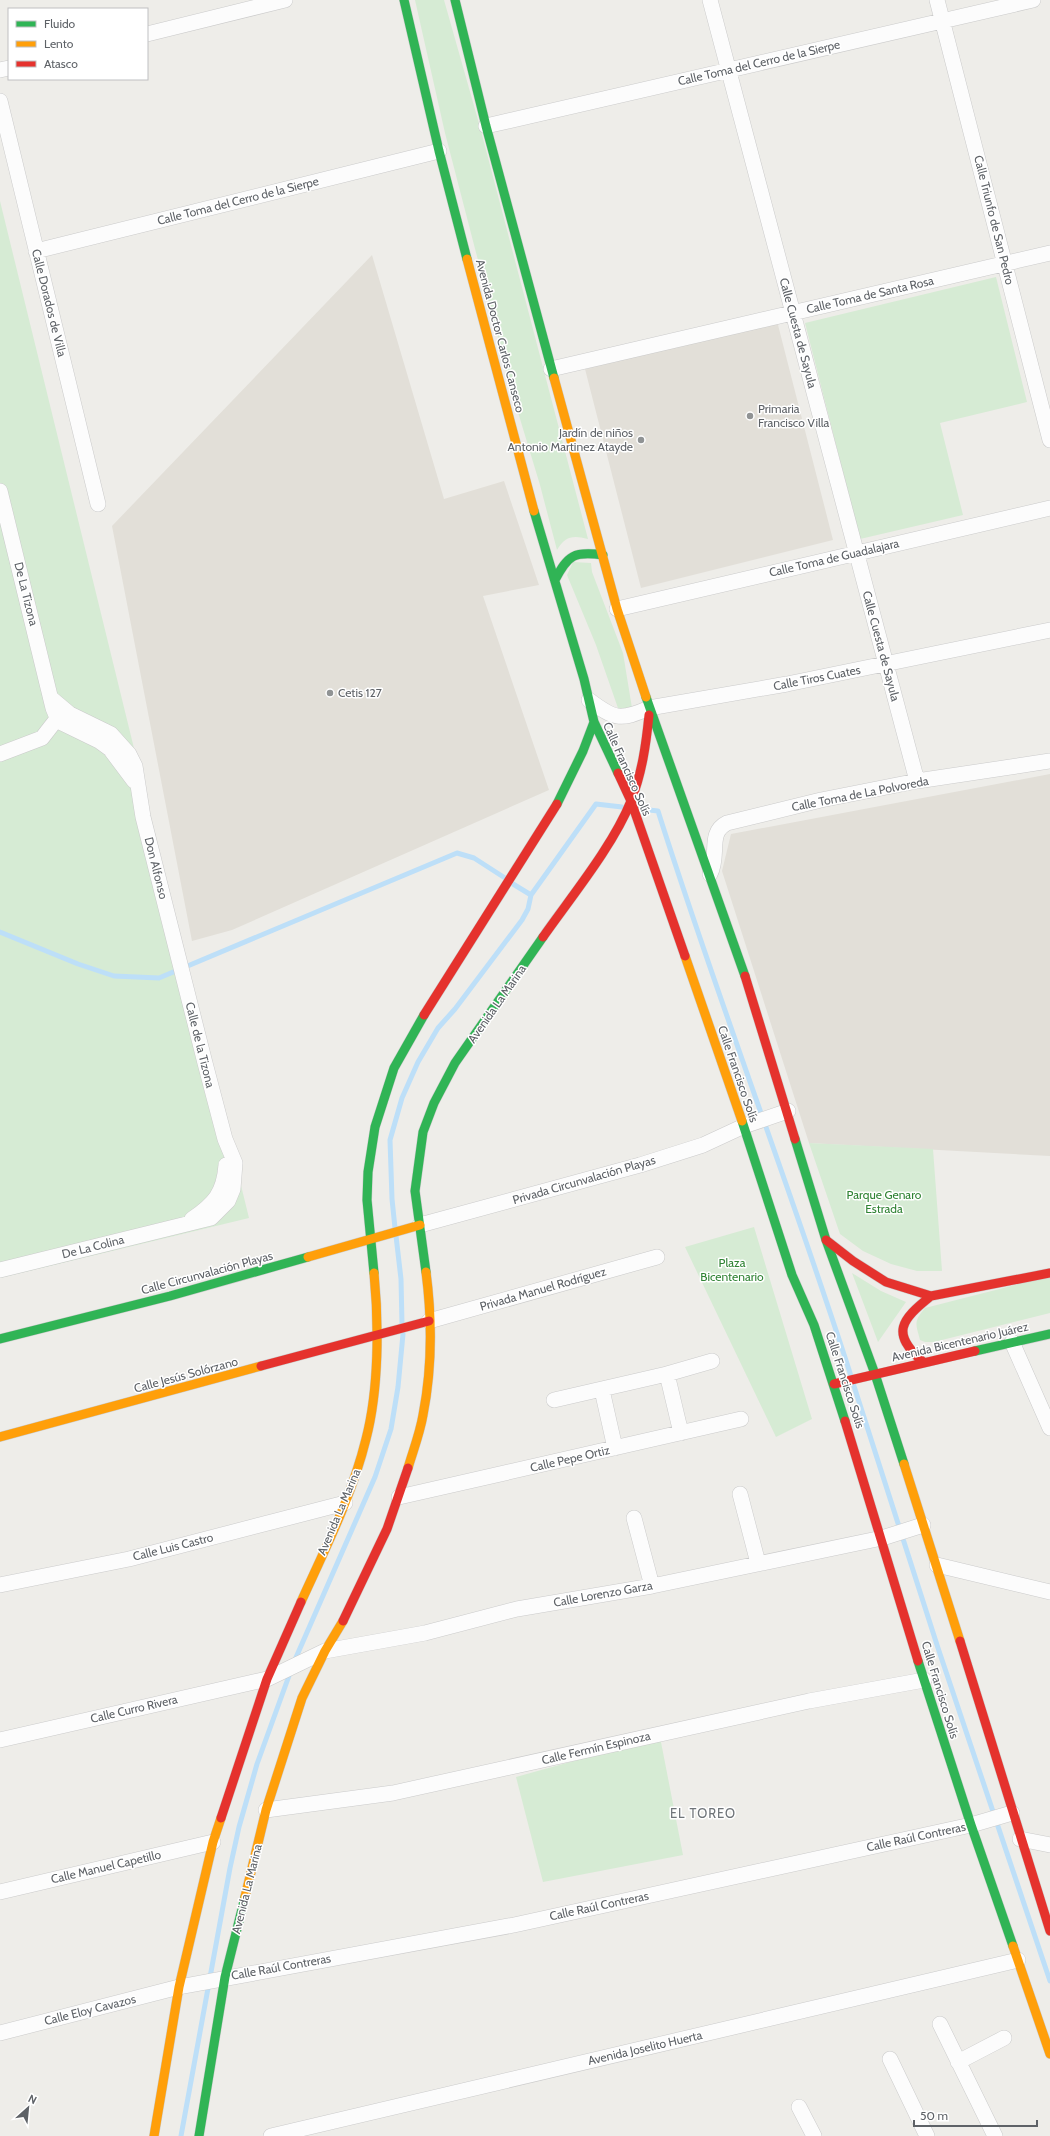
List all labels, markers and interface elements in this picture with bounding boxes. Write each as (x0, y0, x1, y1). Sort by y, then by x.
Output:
legend (8, 8, 148, 80)
text: Fluido (44, 16, 76, 31)
text: Lento (44, 36, 74, 51)
street label: Calle Toma del Cerro de la Sierpe (676, 37, 842, 89)
text: Atasco (44, 56, 78, 71)
street label: Calle Triunfo de San Pedro (971, 154, 1018, 287)
street label: Calle Toma del Cerro de la Sierpe (155, 173, 320, 228)
street label: Calle Dorados de Villa (29, 247, 70, 359)
street label: Avenida Doctor Carlos Canseco (473, 258, 528, 414)
street label: Calle Toma de Santa Rosa (805, 272, 935, 316)
street label: Calle Cuesta de Sayula (777, 276, 821, 390)
place label: Primaria Francisco Villa (758, 401, 830, 430)
marker: Primaria Francisco Villa (745, 411, 755, 421)
place label: Jardín de niños Antonio Martinez Atayde (507, 425, 633, 454)
marker: Jardín de niños Antonio Martinez Atayde (636, 435, 646, 445)
street label: Calle Toma de Guadalajara (767, 535, 901, 580)
street label: De La Tizona (11, 560, 42, 628)
street label: Calle Cuesta de Sayula (860, 589, 904, 703)
street label: Calle Tiros Cuates (772, 662, 862, 693)
place label: Cetis 127 (338, 685, 382, 700)
marker: Cetis 127 (325, 688, 335, 698)
street label: Calle Francisco Solís (600, 720, 655, 818)
street label: Calle Toma de La Polvoreda (790, 773, 930, 814)
street label: Don Alfonso (142, 835, 172, 901)
street label: Avenida La Marina (464, 962, 529, 1046)
street label: Calle de la Tizona (183, 1000, 218, 1090)
street label: Calle Francisco Solís (715, 1024, 762, 1124)
street label: Privada Circunvalación Playas (511, 1152, 657, 1207)
park label: Parque Genaro Estrada (847, 1187, 922, 1216)
street label: De La Colina (60, 1231, 126, 1261)
street label: Calle Circunvalación Playas (139, 1248, 274, 1297)
park label: Plaza Bicentenario (700, 1255, 764, 1284)
street label: Privada Manuel Rodríguez (478, 1263, 608, 1314)
street label: Avenida Bicentenario Juárez (890, 1318, 1030, 1365)
street label: Calle Francisco Solís (823, 1329, 868, 1430)
street label: Calle Jesús Solórzano (132, 1353, 240, 1396)
street label: Calle Pepe Ortiz (529, 1442, 611, 1475)
street label: Avenida La Marina (314, 1466, 364, 1557)
street label: Calle Luis Castro (131, 1529, 215, 1564)
street label: Calle Lorenzo Garza (552, 1577, 654, 1610)
street label: Calle Francisco Solís (919, 1639, 962, 1740)
street label: Calle Curro Rivera (89, 1691, 179, 1726)
street label: Calle Fermín Espinoza (540, 1728, 652, 1767)
district label: EL TOREO (670, 1805, 736, 1821)
street label: Calle Raúl Contreras (865, 1819, 967, 1854)
street label: Avenida La Marina (228, 1842, 265, 1935)
street label: Calle Manuel Capetillo (49, 1846, 163, 1886)
street label: Calle Raúl Contreras (548, 1888, 650, 1923)
street label: Calle Raúl Contreras (230, 1950, 332, 1983)
street label: Calle Eloy Cavazos (43, 1991, 137, 2028)
street label: Avenida Joselito Huerta (586, 2027, 704, 2068)
north arrow (8, 2088, 48, 2128)
text: N (26, 2091, 39, 2107)
scale bar (914, 2102, 1037, 2128)
text: 50 m (920, 2108, 948, 2123)

